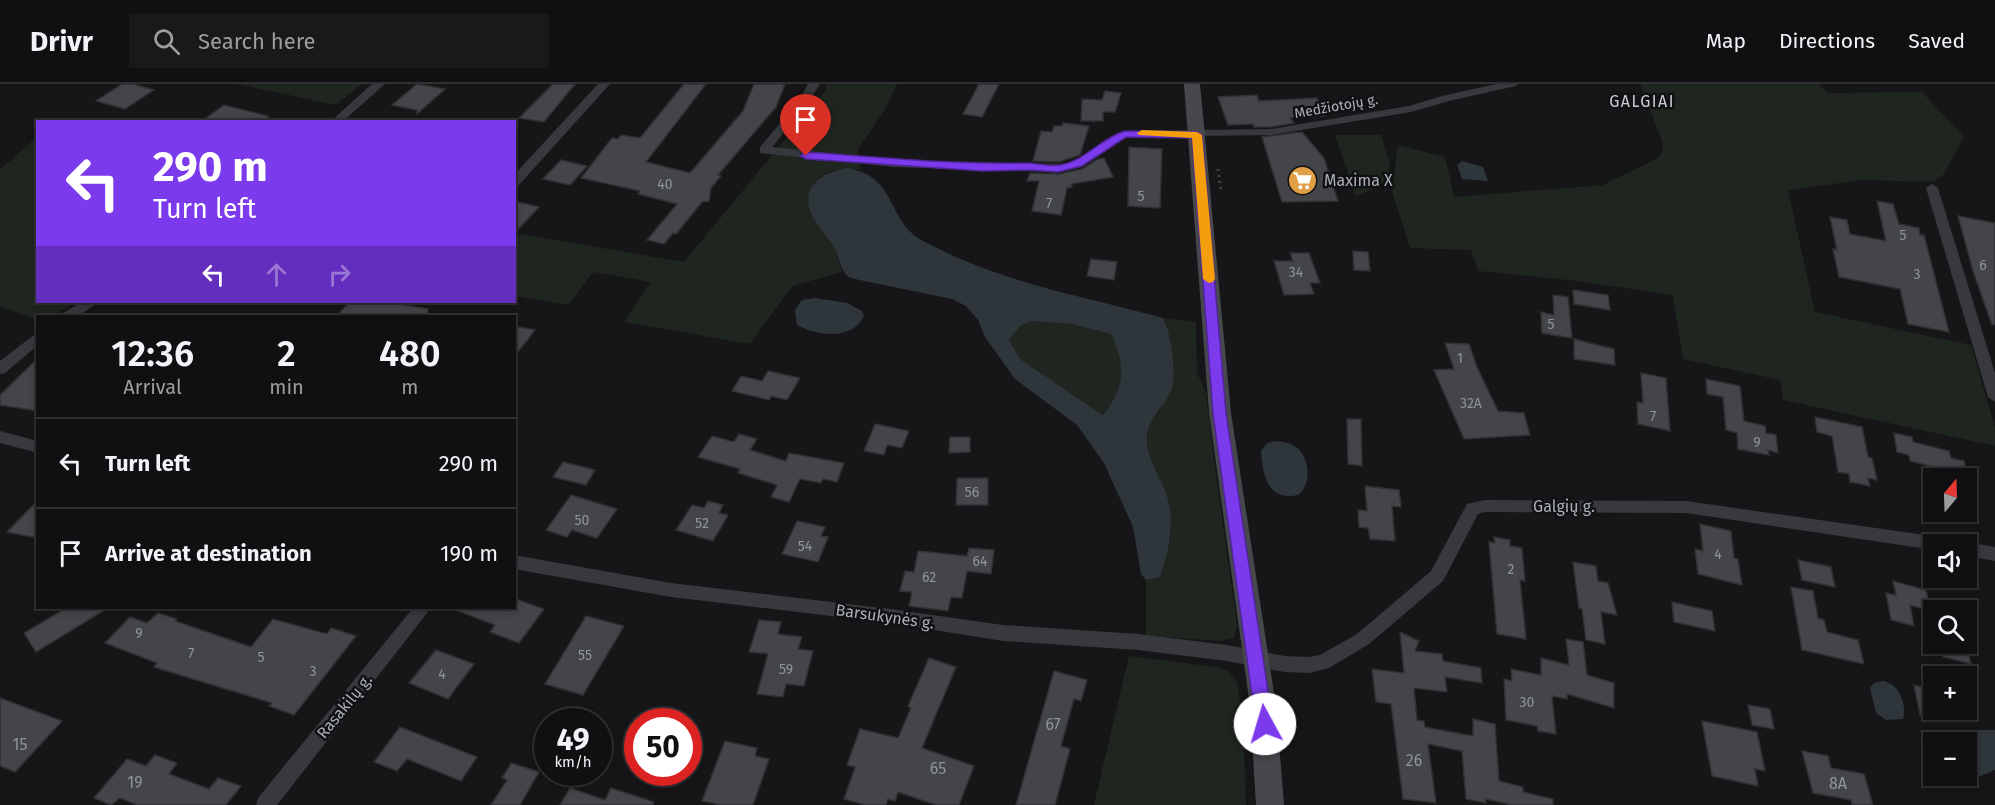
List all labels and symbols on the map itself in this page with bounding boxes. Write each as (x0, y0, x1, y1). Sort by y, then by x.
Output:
street label: Medžiotojų g. (1293, 91, 1379, 122)
district label: GALGIAI (1609, 92, 1675, 111)
pin (780, 94, 831, 156)
supermarket icon: Maxima X (1287, 164, 1319, 196)
place label: Maxima X (1324, 171, 1393, 190)
house number: 40 (657, 176, 673, 193)
house number: 5 (1137, 188, 1145, 205)
house number: 7 (1046, 195, 1052, 212)
house number: 5 (1899, 227, 1907, 244)
house number: 6 (1979, 257, 1987, 274)
house number: 34 (1289, 264, 1304, 281)
house number: 3 (1914, 266, 1921, 283)
house number: 5 (1547, 316, 1555, 333)
house number: 1 (1457, 350, 1463, 367)
house number: 32A (1460, 395, 1482, 412)
house number: 7 (1650, 408, 1656, 425)
house number: 9 (1753, 434, 1761, 451)
north arrow (1923, 468, 1977, 522)
house number: 56 (965, 484, 979, 501)
street label: Galgių g. (1533, 497, 1595, 516)
house number: 50 (575, 512, 590, 529)
house number: 52 (695, 515, 709, 532)
house number: 54 (798, 538, 813, 555)
house number: 4 (1714, 546, 1722, 563)
house number: 64 (973, 553, 988, 570)
house number: 2 (1508, 561, 1515, 578)
house number: 62 (922, 569, 936, 586)
street label: Barsukynės g. (834, 600, 936, 633)
house number: 9 (135, 625, 143, 642)
house number: 7 (188, 645, 194, 662)
house number: 55 (578, 647, 592, 664)
house number: 5 (257, 649, 265, 666)
house number: 59 (779, 661, 793, 678)
house number: 3 (310, 663, 317, 680)
house number: 4 (438, 666, 446, 683)
street label: Rasakilų g. (313, 670, 376, 742)
position arrow (1233, 692, 1297, 756)
house number: 30 (1520, 694, 1535, 711)
speed limit sign: 50 (624, 708, 702, 786)
house number: 67 (1045, 715, 1061, 734)
house number: 15 (13, 735, 27, 754)
house number: 26 (1406, 751, 1422, 770)
house number: 65 (930, 759, 946, 778)
house number: 19 (127, 773, 143, 792)
house number: 8A (1829, 774, 1848, 793)

